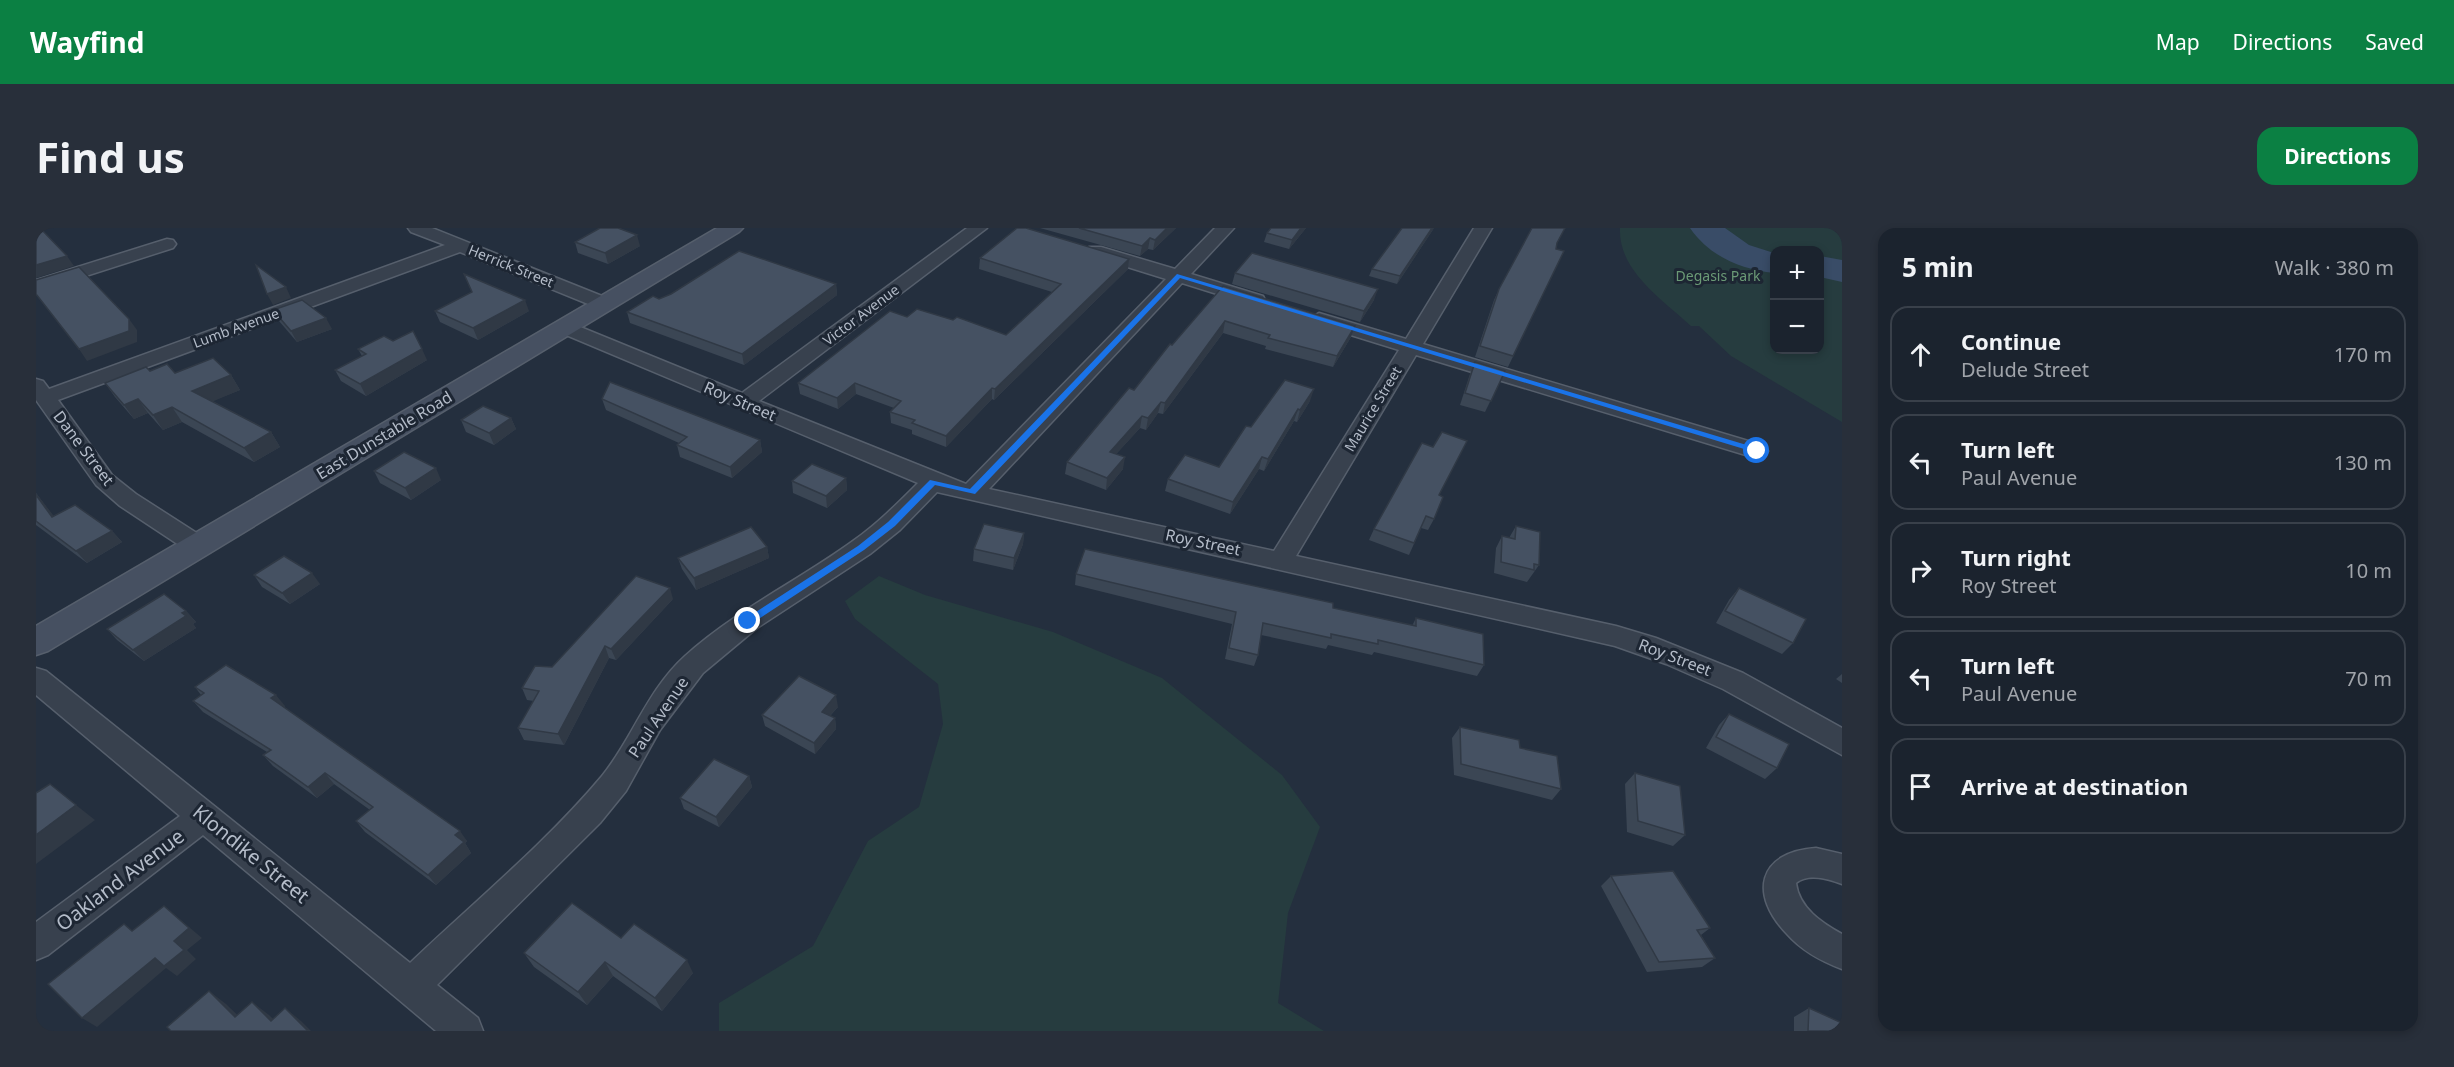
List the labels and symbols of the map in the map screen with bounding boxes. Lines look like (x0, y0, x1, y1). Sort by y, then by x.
street label: Herrick Street (466, 240, 557, 291)
park label: Degasis Park (1676, 266, 1761, 285)
street label: Victor Avenue (819, 280, 903, 350)
street label: Lumb Avenue (190, 303, 282, 352)
street label: Maurice Street (1340, 363, 1405, 455)
street label: Roy Street (701, 376, 780, 426)
street label: East Dunstable Road (312, 386, 456, 484)
street label: Dane Street (49, 406, 120, 490)
route start (1743, 437, 1769, 463)
street label: Roy Street (1163, 523, 1243, 561)
route end (734, 607, 760, 633)
street label: Roy Street (1635, 633, 1715, 681)
street label: Paul Avenue (623, 672, 693, 762)
street label: Klondike Street (187, 798, 315, 909)
street label: Oakland Avenue (50, 822, 189, 937)

